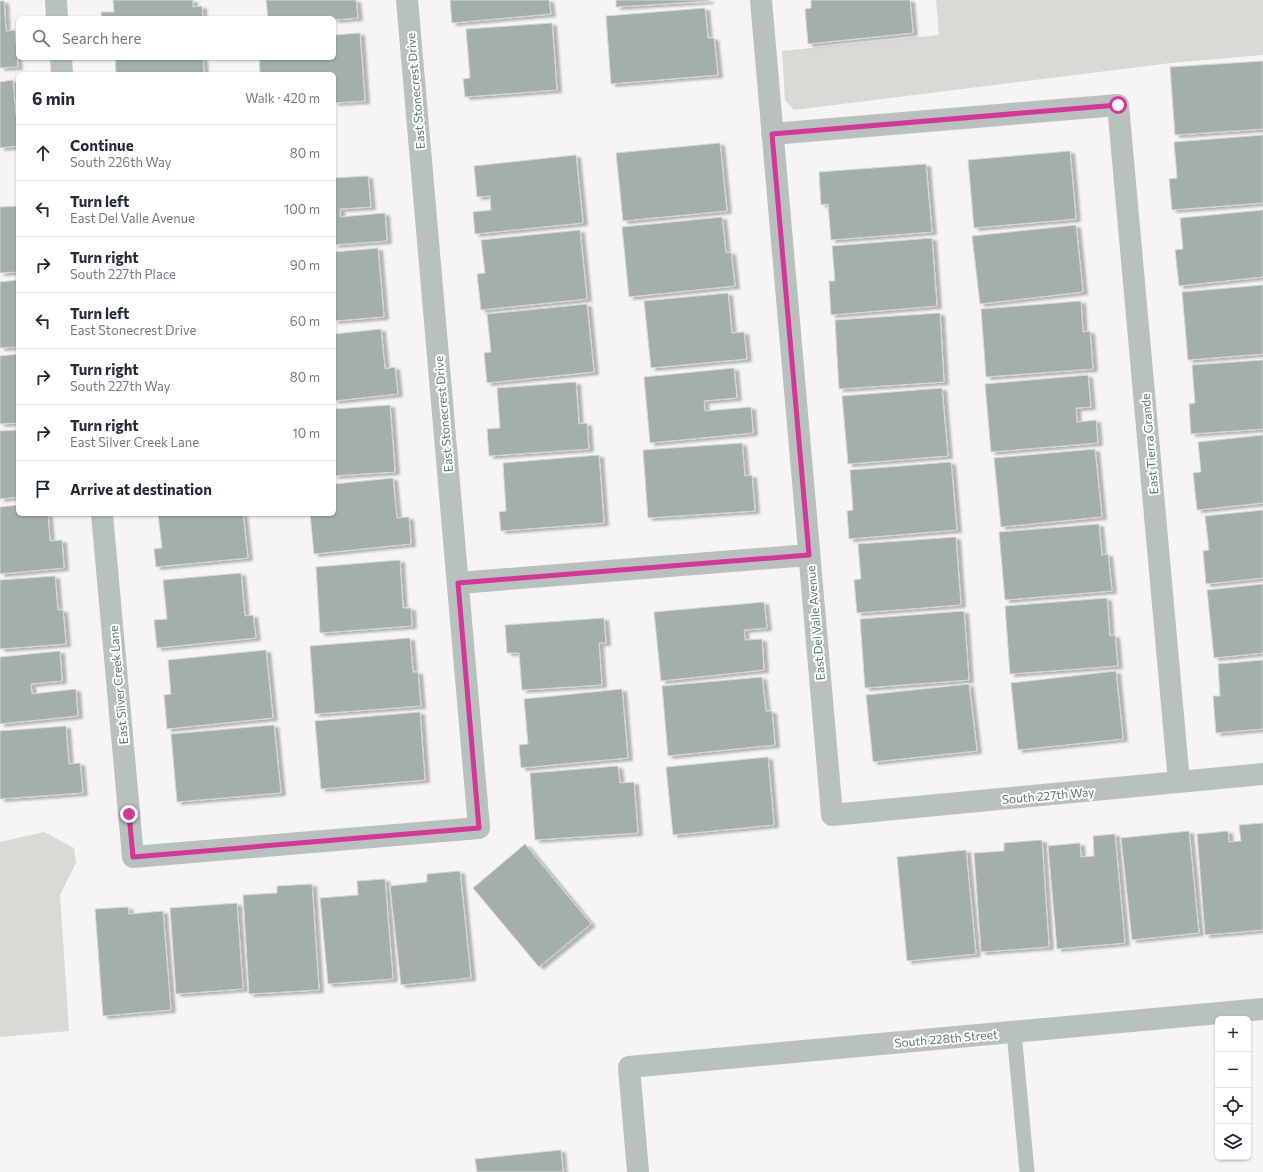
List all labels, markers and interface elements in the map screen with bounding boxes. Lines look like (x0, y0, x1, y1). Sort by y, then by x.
search box (16, 16, 336, 60)
icon: search (30, 27, 52, 49)
text: Search here (62, 29, 141, 47)
street label: East Stonecrest Drive (403, 32, 427, 150)
text: 6 min (32, 88, 75, 109)
text: Walk · 420 m (245, 90, 320, 106)
route start (1109, 96, 1127, 114)
text: Continue (70, 136, 134, 154)
icon: ahead (32, 142, 54, 164)
text: 80 m (290, 145, 320, 161)
text: South 226th Way (70, 154, 171, 170)
text: Turn left (70, 192, 129, 210)
icon: left (32, 198, 54, 220)
text: 100 m (284, 201, 320, 217)
text: East Del Valle Avenue (70, 210, 195, 226)
text: Turn right (70, 248, 139, 266)
icon: right (32, 254, 54, 276)
text: 90 m (290, 257, 320, 273)
text: South 227th Place (70, 266, 176, 282)
text: Turn left (70, 304, 129, 322)
icon: left (32, 310, 54, 332)
text: 60 m (290, 313, 320, 329)
text: East Stonecrest Drive (70, 322, 196, 338)
street label: East Stonecrest Drive (431, 355, 455, 473)
text: Turn right (70, 360, 139, 378)
icon: right (32, 366, 54, 388)
text: 80 m (290, 369, 320, 385)
text: South 227th Way (70, 378, 170, 394)
street label: East Tierra Grande (1138, 393, 1160, 495)
text: Turn right (70, 416, 139, 434)
icon: right (32, 422, 54, 444)
text: 10 m (292, 425, 320, 441)
text: East Silver Creek Lane (70, 434, 199, 450)
icon: arrive (32, 478, 54, 500)
text: Arrive at destination (70, 480, 212, 498)
street label: East Del Valle Avenue (803, 565, 827, 681)
street label: East Silver Creek Lane (106, 625, 130, 745)
street label: South 227th Way (1001, 784, 1095, 806)
route end (120, 805, 138, 823)
map controls (1215, 1016, 1251, 1160)
button: + (1215, 1016, 1251, 1052)
street label: South 228th Street (894, 1027, 998, 1049)
button: − (1215, 1052, 1251, 1088)
button: locate (1215, 1088, 1251, 1124)
button: layers (1215, 1124, 1251, 1160)

